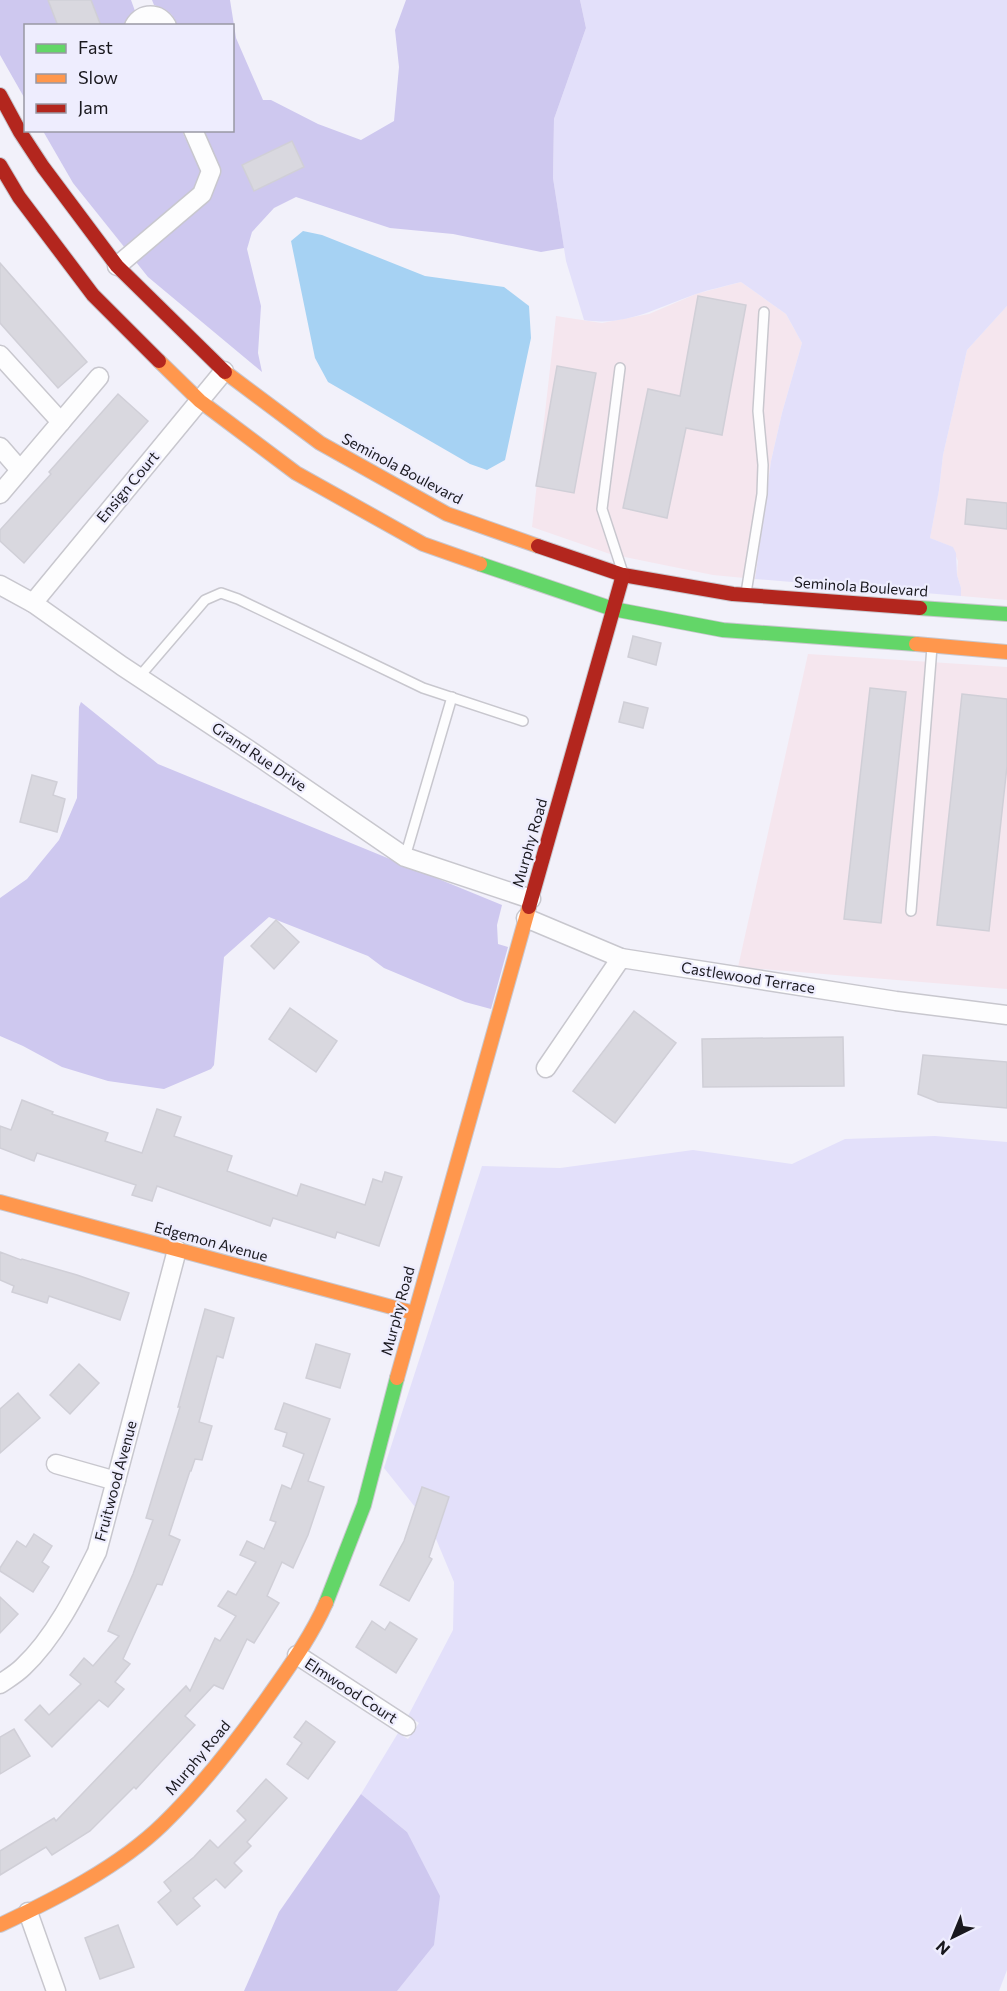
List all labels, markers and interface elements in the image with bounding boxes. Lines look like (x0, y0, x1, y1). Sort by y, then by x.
legend (24, 24, 234, 132)
text: Fast (78, 36, 113, 58)
text: Slow (78, 66, 118, 88)
text: Jam (78, 96, 108, 118)
street label: Seminola Boulevard (339, 429, 466, 508)
street label: Ensign Court (92, 447, 162, 526)
street label: Seminola Boulevard (794, 572, 929, 600)
street label: Grand Rue Drive (209, 718, 310, 794)
street label: Murphy Road (508, 796, 550, 889)
street label: Castlewood Terrace (680, 958, 816, 996)
street label: Edgemon Avenue (152, 1217, 270, 1265)
street label: Murphy Road (376, 1264, 418, 1357)
street label: Fruitwood Avenue (90, 1418, 140, 1543)
street label: Elmwood Court (302, 1654, 401, 1727)
street label: Murphy Road (161, 1716, 234, 1798)
north arrow (923, 1907, 983, 1967)
text: N (932, 1937, 953, 1959)

